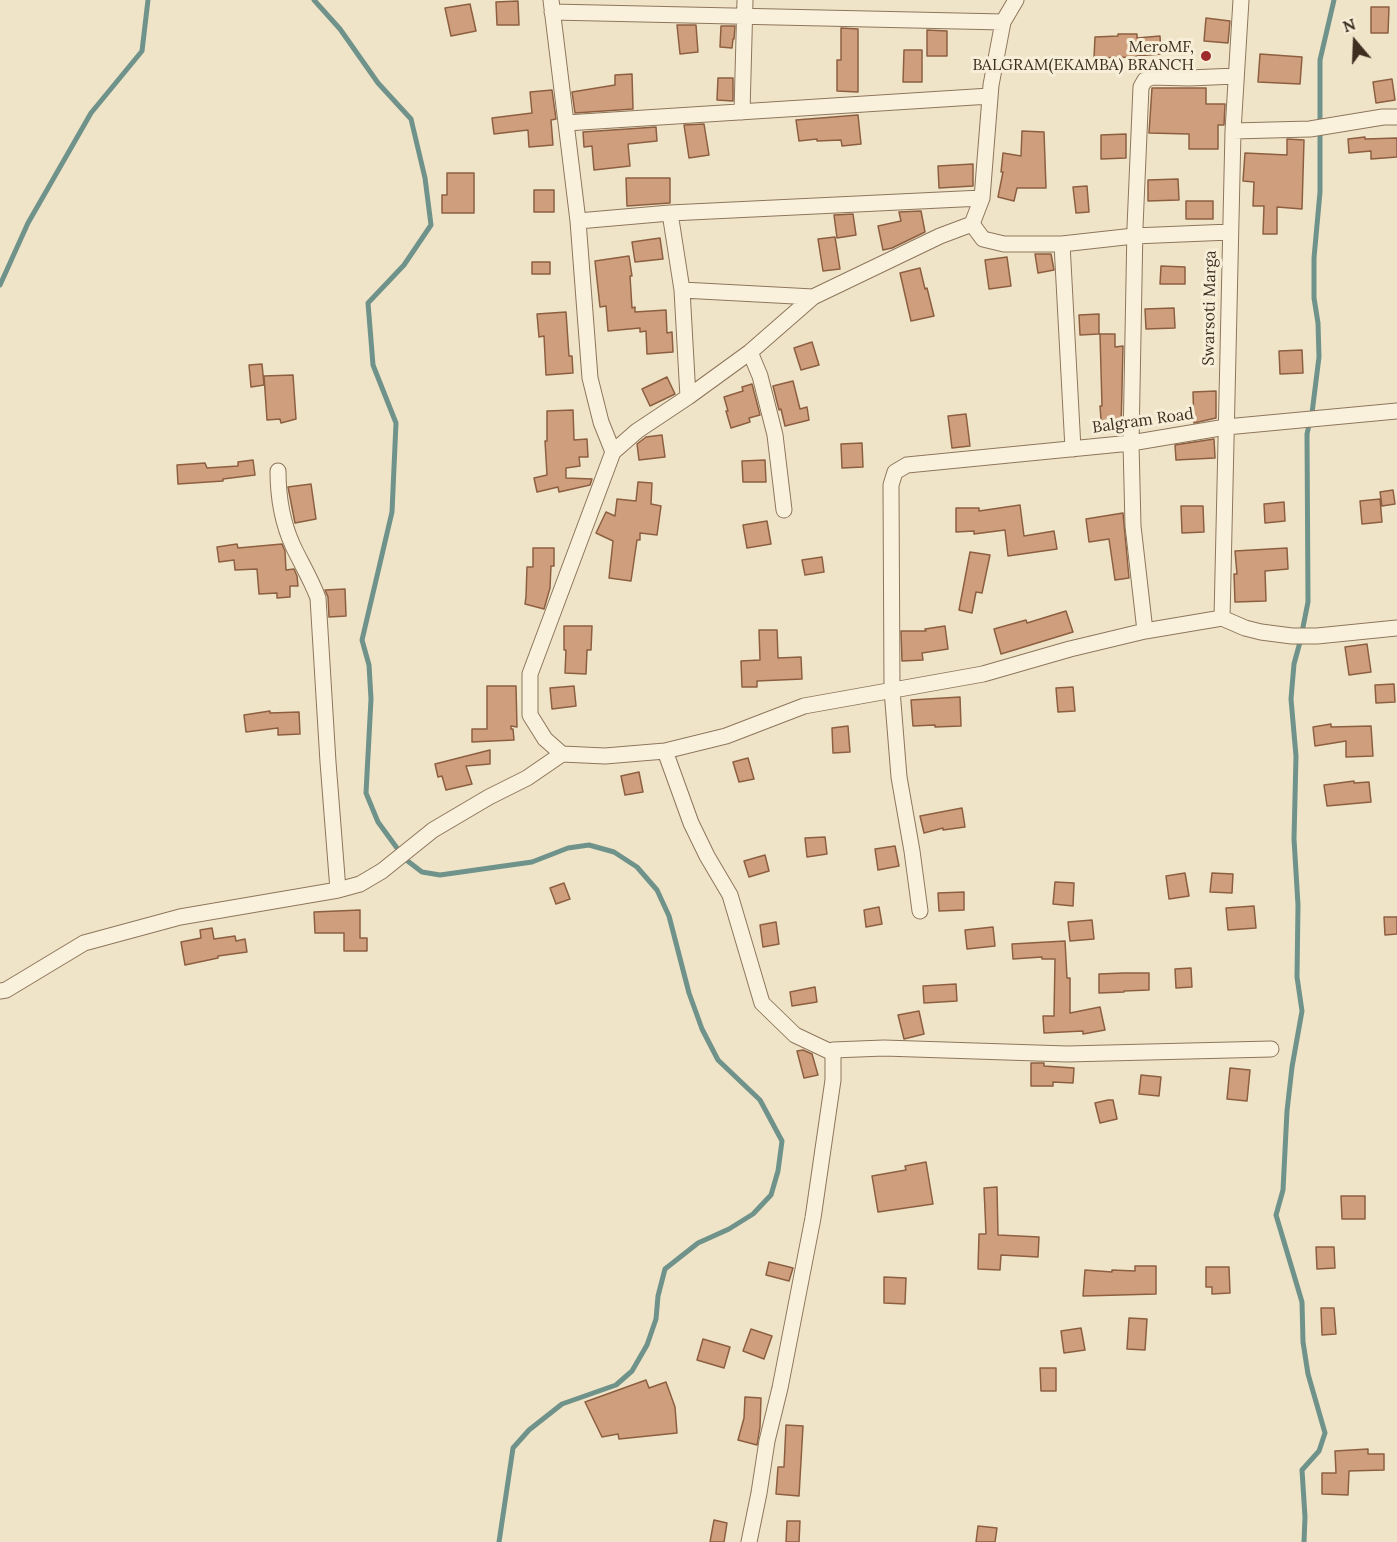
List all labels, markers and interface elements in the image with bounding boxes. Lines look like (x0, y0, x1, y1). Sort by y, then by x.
north arrow (1325, 12, 1385, 72)
text: N (1340, 14, 1358, 36)
place label: MeroMF, BALGRAM(EKAMBA) BRANCH (972, 37, 1194, 75)
marker: MeroMF, BALGRAM(EKAMBA) BRANCH (1199, 49, 1213, 63)
street label: Swarsoti Marga (1199, 250, 1221, 366)
street label: Balgram Road (1091, 404, 1195, 438)

